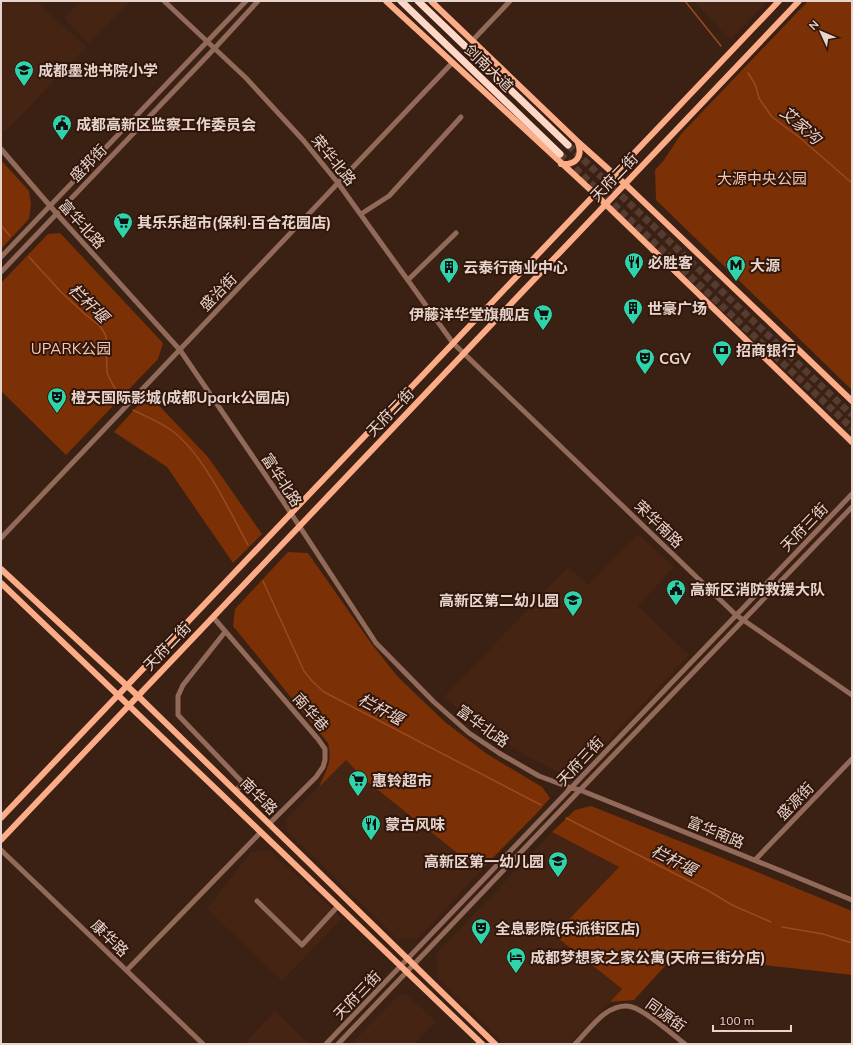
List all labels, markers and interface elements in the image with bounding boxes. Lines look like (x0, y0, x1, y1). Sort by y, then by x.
north arrow (801, 12, 841, 52)
text: N (806, 17, 822, 33)
street label: 剑南大道 (461, 40, 517, 96)
school or university icon: 成都墨池书院小学 (13, 59, 35, 87)
place label: 成都墨池书院小学 (38, 61, 158, 80)
water label: 艾家沟 (776, 102, 827, 150)
public building icon: 成都高新区监察工作委员会 (51, 113, 73, 141)
place label: 成都高新区监察工作委员会 (76, 115, 256, 134)
street label: 荣华北路 (308, 131, 360, 189)
street label: 盛邦街 (66, 140, 110, 186)
street label: 天府二街 (586, 149, 642, 205)
park label: 大源中央公园 (717, 169, 807, 188)
street label: 富华北路 (55, 195, 109, 253)
supermarket icon: 其乐乐超市(保利·百合花园店) (112, 211, 134, 239)
place label: 其乐乐超市(保利·百合花园店) (137, 213, 331, 232)
restaurant icon: 必胜客 (623, 251, 645, 279)
place label: 必胜客 (648, 253, 693, 272)
metro station icon: 大源 (725, 254, 747, 282)
building icon: 云泰行商业中心 (438, 256, 460, 284)
place label: 大源 (750, 256, 780, 275)
place label: 云泰行商业中心 (463, 258, 568, 277)
street label: 盛治街 (196, 269, 240, 315)
water label: 栏杆堰 (65, 279, 115, 329)
building icon: 世豪广场 (622, 297, 644, 325)
place label: 世豪广场 (647, 299, 707, 318)
supermarket icon: 伊藤洋华堂旗舰店 (532, 303, 554, 331)
place label: 伊藤洋华堂旗舰店 (409, 305, 529, 324)
park label: UPARK公园 (31, 339, 111, 358)
bank icon: 招商银行 (711, 339, 733, 367)
place label: 招商银行 (736, 341, 796, 360)
theatre icon: CGV (634, 347, 656, 375)
place label: CGV (659, 349, 691, 368)
street label: 天府二街 (362, 384, 418, 440)
theatre icon: 橙天国际影城(成都Upark公园店) (46, 386, 68, 414)
place label: 橙天国际影城(成都Upark公园店) (71, 388, 291, 407)
street label: 富华北路 (258, 450, 306, 510)
street label: 荣华南路 (631, 496, 687, 552)
street label: 天府三街 (776, 499, 832, 555)
public building icon: 高新区消防救援大队 (665, 578, 687, 606)
place label: 高新区消防救援大队 (690, 580, 825, 599)
school or university icon: 高新区第二幼儿园 (562, 589, 584, 617)
place label: 高新区第二幼儿园 (439, 591, 559, 610)
street label: 天府二街 (139, 618, 195, 674)
street label: 南华巷 (289, 689, 333, 735)
water label: 栏杆堰 (355, 689, 410, 731)
street label: 富华北路 (453, 701, 513, 751)
street label: 天府三街 (553, 733, 607, 789)
supermarket icon: 惠铃超市 (347, 769, 369, 797)
place label: 惠铃超市 (372, 771, 432, 790)
street label: 南华路 (236, 773, 282, 819)
street label: 盛源街 (773, 778, 817, 824)
street label: 富华南路 (685, 812, 747, 852)
restaurant icon: 蒙古风味 (360, 813, 382, 841)
place label: 蒙古风味 (385, 815, 445, 834)
water label: 栏杆堰 (648, 840, 703, 881)
school or university icon: 高新区第一幼儿园 (547, 850, 569, 878)
place label: 高新区第一幼儿园 (424, 852, 544, 871)
street label: 康华路 (87, 916, 133, 960)
theatre icon: 全息影院(乐派街区店) (470, 917, 492, 945)
place label: 全息影院(乐派街区店) (495, 919, 641, 938)
hotel icon: 成都梦想家之家公寓(天府三街分店) (505, 946, 527, 974)
place label: 成都梦想家之家公寓(天府三街分店) (530, 948, 766, 967)
street label: 天府三街 (329, 967, 385, 1023)
street label: 同源街 (642, 994, 690, 1036)
scale bar (713, 1007, 791, 1033)
text: 100 m (719, 1013, 754, 1028)

